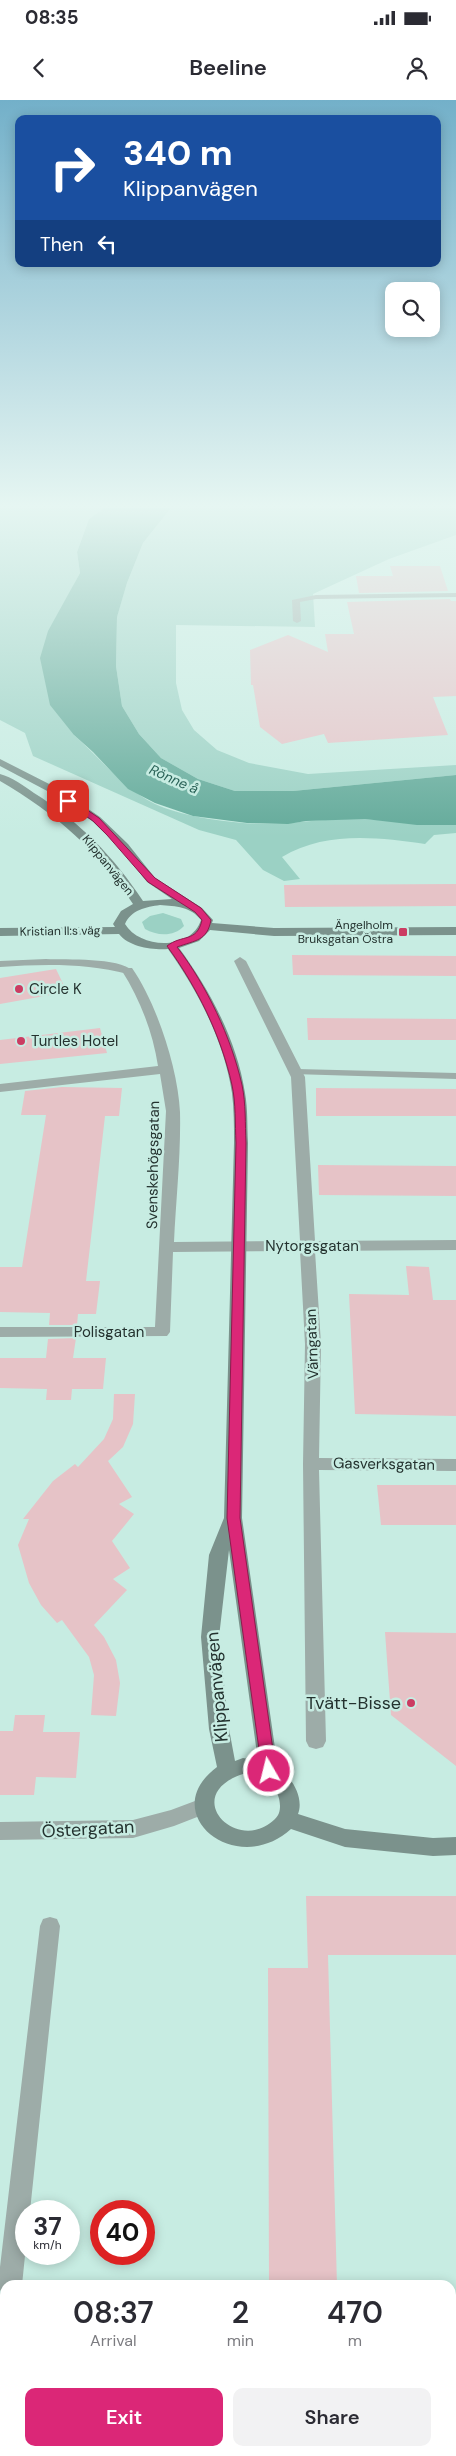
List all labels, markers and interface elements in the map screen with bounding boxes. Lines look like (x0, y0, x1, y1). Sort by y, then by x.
text: 08:35 (25, 5, 79, 30)
text: Beeline (189, 53, 267, 82)
icon: back (25, 54, 53, 82)
icon: person (403, 54, 431, 82)
text: 340 m (123, 130, 233, 176)
icon: right (40, 135, 105, 200)
text: Klippanvägen (123, 174, 258, 203)
icon: left (93, 230, 121, 258)
text: Then (40, 232, 83, 257)
map controls (385, 282, 440, 337)
button: search (385, 282, 440, 337)
water label: Rönne å (147, 760, 202, 798)
pin (47, 780, 89, 822)
icon: arrive (54, 787, 82, 815)
street label: Klippanvägen (79, 831, 137, 899)
place label: Ängelholm Bruksgatan Östra (298, 917, 393, 947)
street label: Kristian II:s väg (19, 922, 101, 940)
marker: Ängelholm Bruksgatan Östra (397, 926, 409, 938)
place label: Circle K (29, 979, 82, 999)
marker: Circle K (13, 983, 25, 995)
place label: Turtles Hotel (31, 1031, 118, 1051)
marker: Turtles Hotel (15, 1035, 27, 1047)
street label: Svenskehögsgatan (142, 1101, 164, 1229)
street label: Nytorgsgatan (265, 1236, 359, 1256)
street label: Värngatan (301, 1308, 323, 1380)
street label: Polisgatan (74, 1322, 144, 1342)
street label: Gasverksgatan (333, 1453, 435, 1475)
street label: Klippanvägen (200, 1631, 234, 1743)
place label: Tvätt-Bisse (306, 1691, 401, 1715)
marker: Tvätt-Bisse (405, 1697, 417, 1709)
position arrow (242, 1744, 294, 1796)
street label: Östergatan (41, 1815, 135, 1843)
speed limit sign: 40 (90, 2200, 155, 2265)
text: 37 (33, 2210, 62, 2243)
text: km/h (33, 2237, 62, 2253)
text: 08:37 (73, 2293, 154, 2332)
text: 2 (232, 2293, 249, 2332)
text: 470 (327, 2293, 383, 2332)
text: Arrival (90, 2330, 137, 2351)
text: min (227, 2330, 254, 2351)
text: m (348, 2330, 362, 2351)
button: Exit (25, 2388, 223, 2446)
button: Share (233, 2388, 431, 2446)

